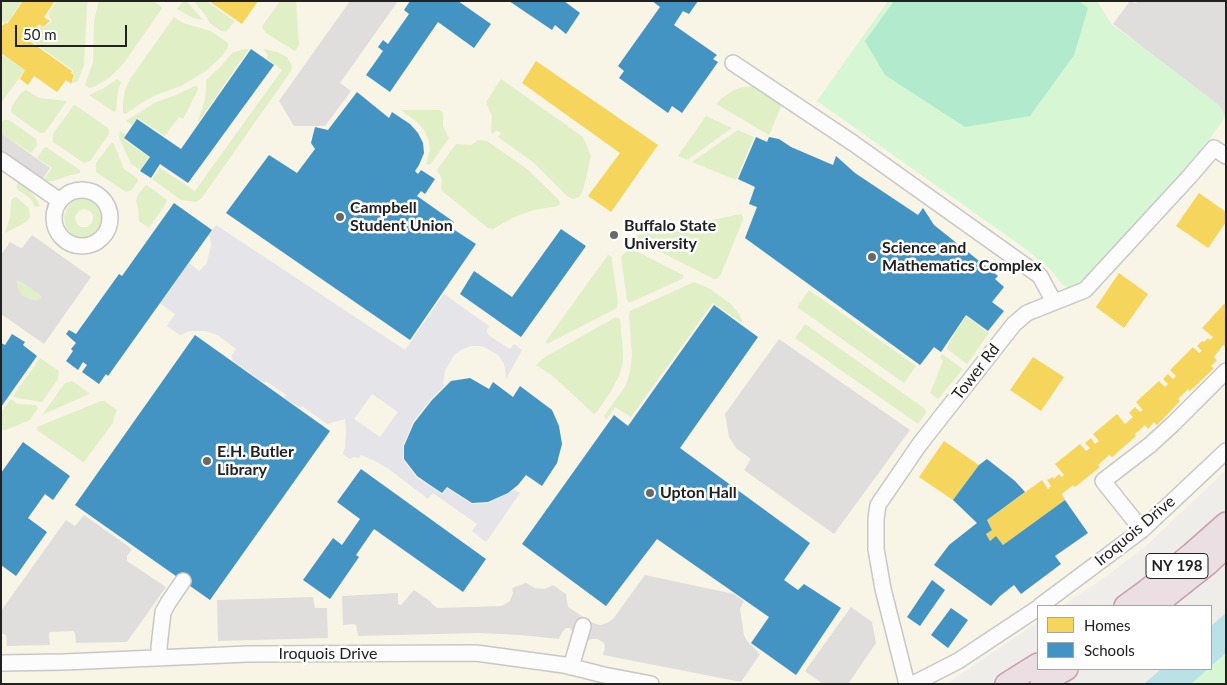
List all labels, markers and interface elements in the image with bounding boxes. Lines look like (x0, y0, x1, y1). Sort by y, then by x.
scale bar (18, 15, 130, 47)
text: 50 m (23, 25, 57, 43)
place label: Campbell Student Union (350, 198, 453, 236)
marker: Campbell Student Union (334, 211, 346, 223)
place label: Buffalo State University (624, 216, 716, 254)
marker: Buffalo State University (608, 229, 620, 241)
place label: Science and Mathematics Complex (882, 238, 1042, 276)
marker: Science and Mathematics Complex (866, 251, 878, 263)
street label: Tower Rd (948, 340, 1004, 404)
place label: E.H. Butler Library (217, 442, 294, 480)
marker: E.H. Butler Library (201, 455, 213, 467)
place label: Upton Hall (660, 483, 737, 503)
marker: Upton Hall (644, 487, 656, 499)
street label: Iroquois Drive (1091, 492, 1179, 570)
road number: NY 198 (1146, 554, 1208, 578)
legend (1037, 605, 1212, 670)
text: Homes (1084, 616, 1130, 634)
text: Schools (1084, 641, 1135, 659)
street label: Iroquois Drive (279, 644, 377, 664)

